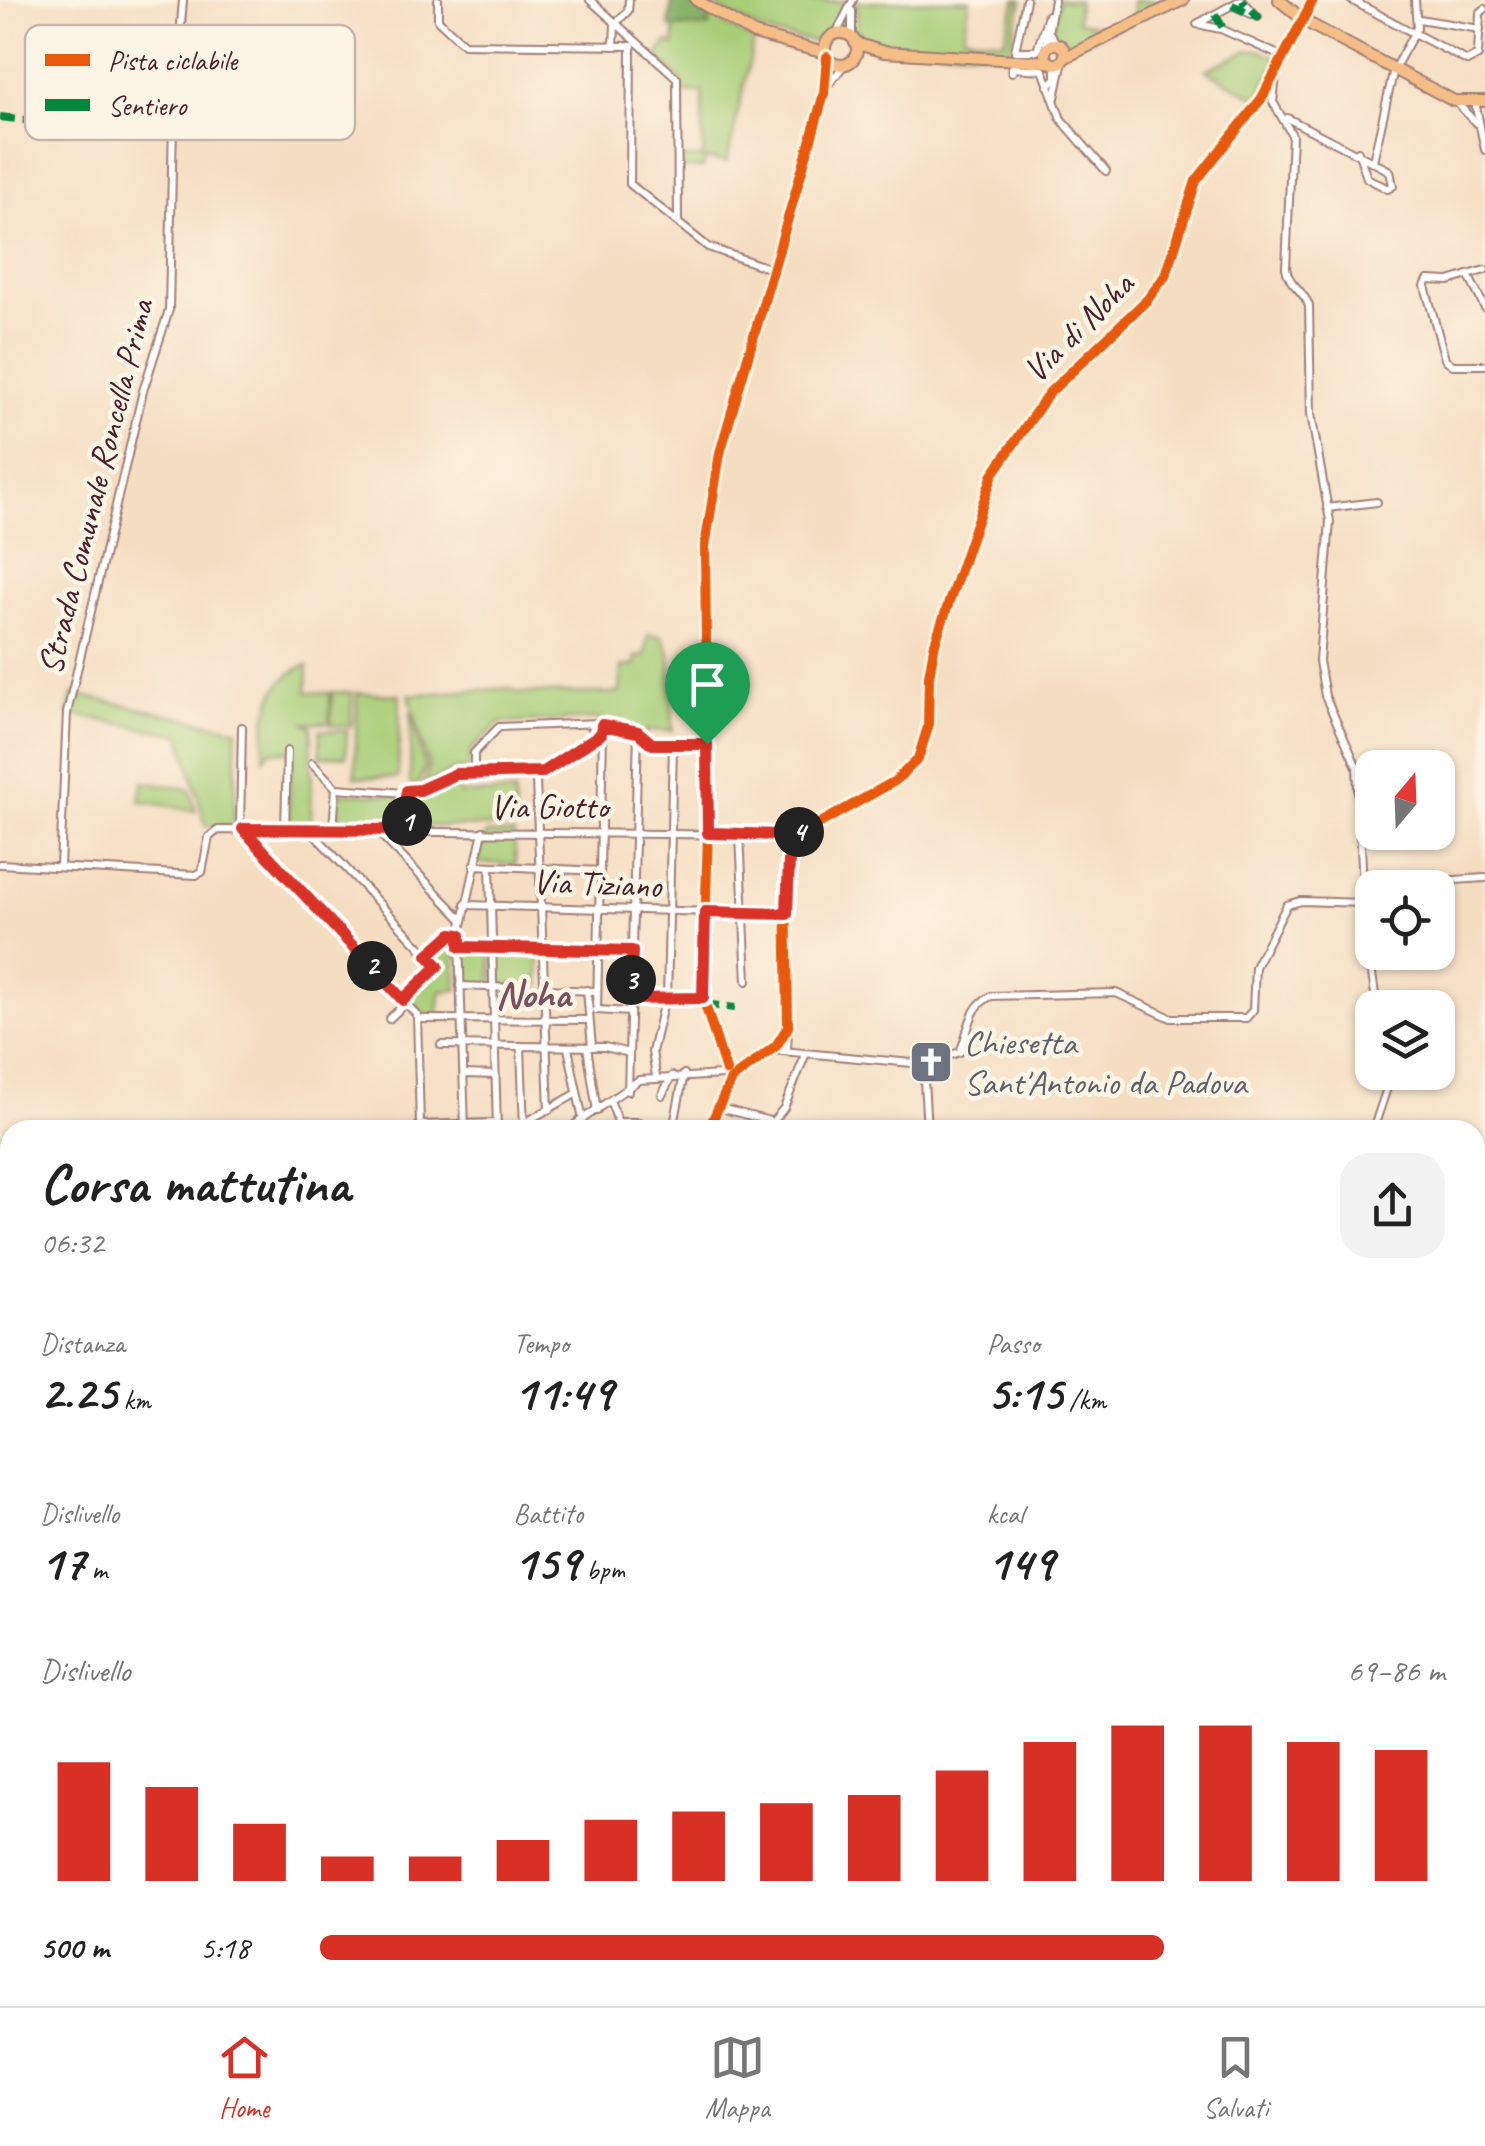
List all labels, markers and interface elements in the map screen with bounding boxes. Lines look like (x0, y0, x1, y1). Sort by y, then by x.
legend (25, 25, 355, 140)
text: Pista ciclabile (108, 43, 239, 78)
text: Sentiero (108, 88, 188, 123)
street label: Via di Noha (1014, 261, 1145, 392)
street label: Strada Comunale Roncella Prima (27, 293, 164, 679)
pin (665, 642, 750, 745)
icon: arrive (680, 657, 735, 712)
north arrow (1355, 750, 1455, 850)
map controls (1355, 750, 1455, 1090)
street label: Via Giotto (490, 784, 612, 829)
pin: 1 (382, 796, 432, 846)
text: 1 (401, 803, 413, 838)
pin: 4 (774, 807, 824, 857)
text: 4 (793, 814, 805, 849)
street label: Via Tiziano (532, 859, 664, 908)
button: locate (1355, 870, 1455, 970)
pin: 2 (347, 941, 397, 991)
text: 2 (366, 948, 378, 983)
pin: 3 (606, 955, 656, 1005)
text: 3 (625, 962, 637, 997)
district label: Noha (496, 969, 573, 1019)
button: layers (1355, 990, 1455, 1090)
place label: Chiesetta Sant'Antonio da Padova (964, 1020, 1249, 1105)
church icon: Chiesetta Sant'Antonio da Padova (908, 1039, 954, 1085)
text: Corsa mattutina (40, 1149, 349, 1219)
button: share (1340, 1153, 1445, 1258)
text: 06:32 (40, 1222, 104, 1263)
text: Distanza (40, 1326, 125, 1361)
text: Tempo (513, 1326, 569, 1361)
text: Passo (987, 1326, 1040, 1361)
text: 2.25 (40, 1361, 117, 1424)
text: 11:49 (513, 1361, 613, 1424)
text: 5:15 (987, 1361, 1062, 1424)
text: km (117, 1382, 151, 1417)
text: /km (1062, 1382, 1106, 1417)
text: Dislivello (40, 1496, 119, 1531)
text: Battito (513, 1496, 583, 1531)
text: kcal (987, 1496, 1024, 1531)
text: 17 (40, 1531, 85, 1594)
text: 159 (513, 1531, 579, 1594)
text: 149 (987, 1531, 1054, 1594)
text: m (85, 1552, 107, 1587)
text: bpm (579, 1552, 625, 1587)
text: Dislivello (40, 1650, 130, 1691)
text: 69–86 m (1347, 1650, 1445, 1691)
text: 500 m (40, 1927, 109, 1968)
text: 5:18 (200, 1927, 250, 1968)
tab: Home (217, 2030, 272, 2125)
tab: Mappa (705, 2030, 770, 2125)
tab: Salvati (1203, 2030, 1268, 2125)

